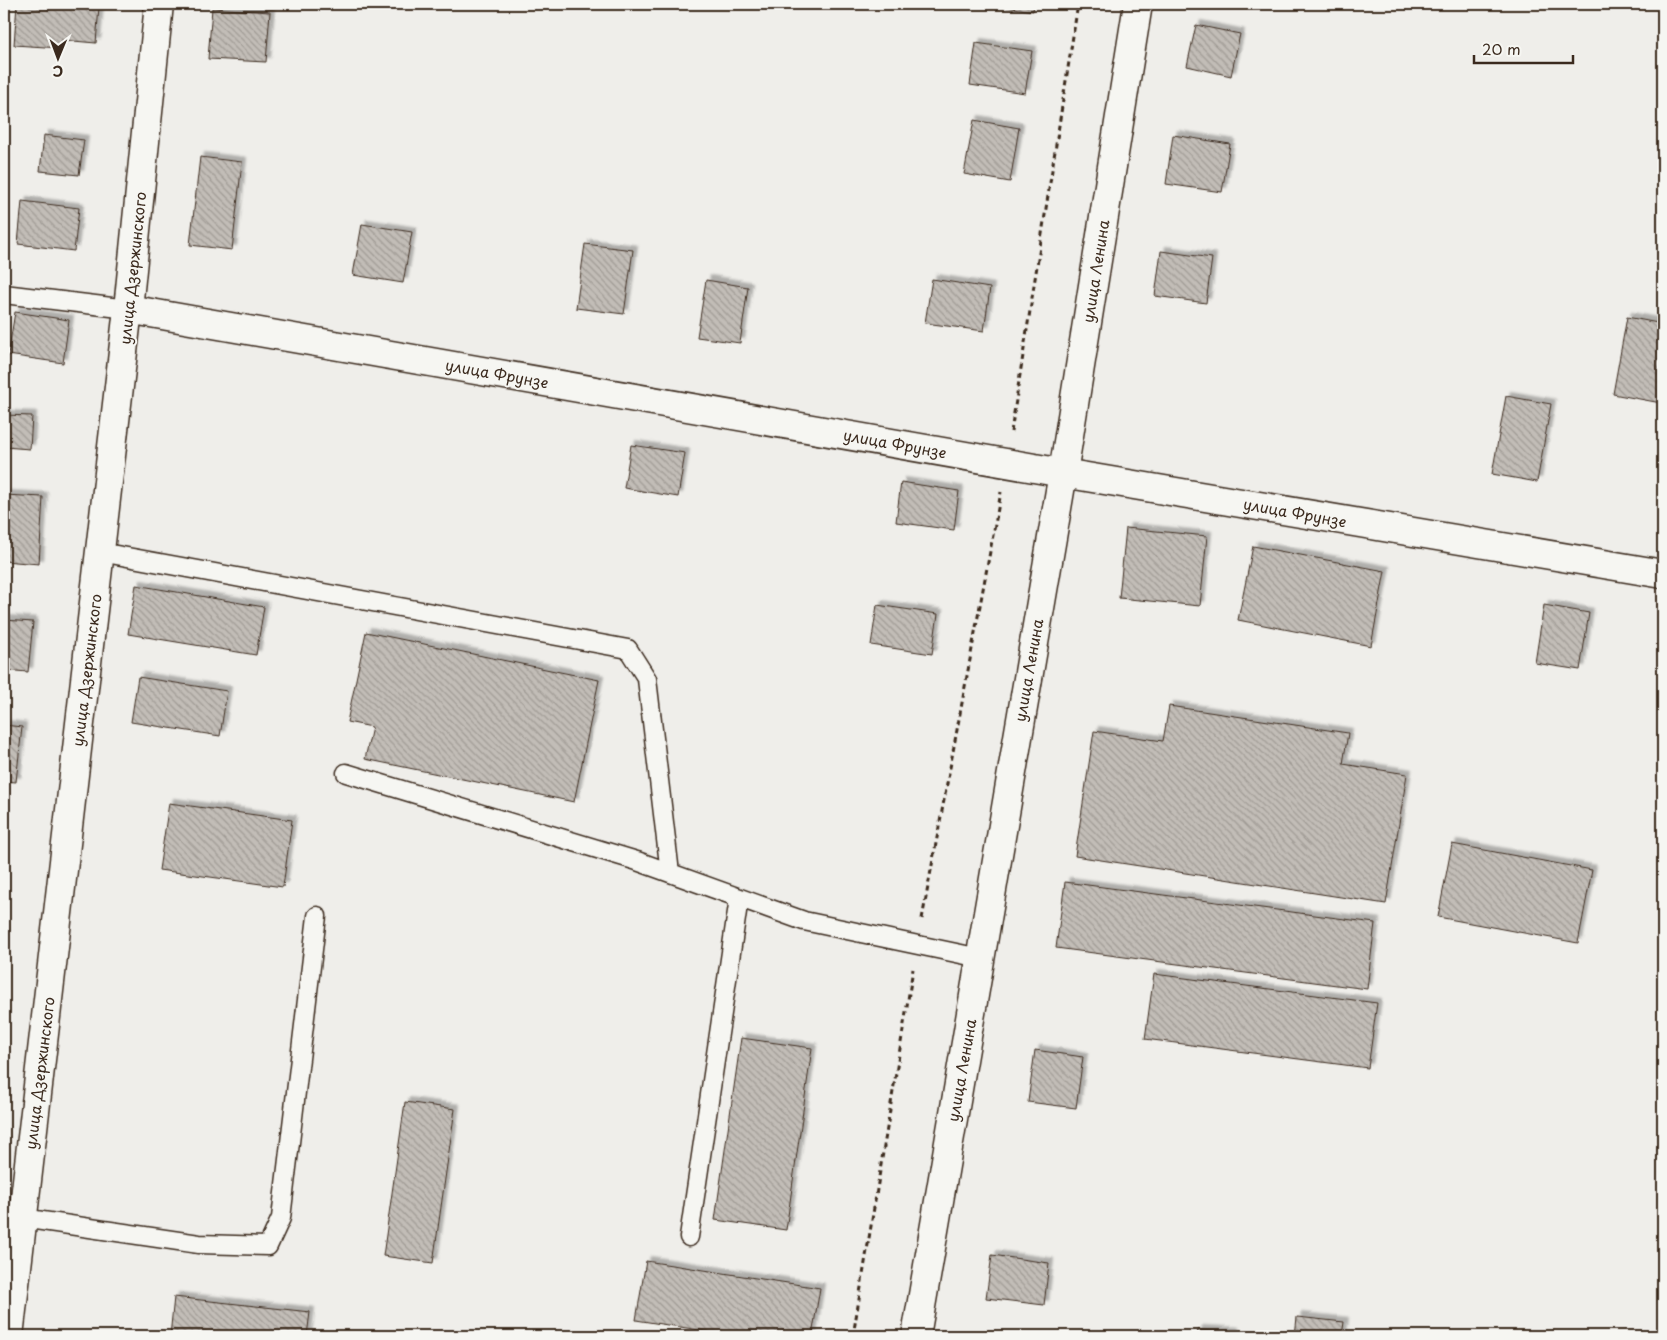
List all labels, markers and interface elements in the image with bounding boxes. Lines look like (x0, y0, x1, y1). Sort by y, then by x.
north arrow (32, 32, 82, 82)
scale bar (1474, 32, 1573, 64)
text: 20 m (1482, 37, 1521, 60)
text: С (52, 61, 63, 82)
street label: улица Дзержинского (113, 191, 151, 345)
street label: улица Ленина (1075, 217, 1115, 324)
street label: улица Фрунзе (444, 353, 550, 393)
street label: улица Фрунзе (842, 423, 948, 463)
street label: улица Фрунзе (1242, 492, 1348, 532)
street label: улица Дзержинского (65, 592, 107, 748)
street label: улица Ленина (1008, 616, 1048, 723)
street label: улица Дзержинского (18, 995, 60, 1151)
street label: улица Ленина (941, 1016, 981, 1123)

